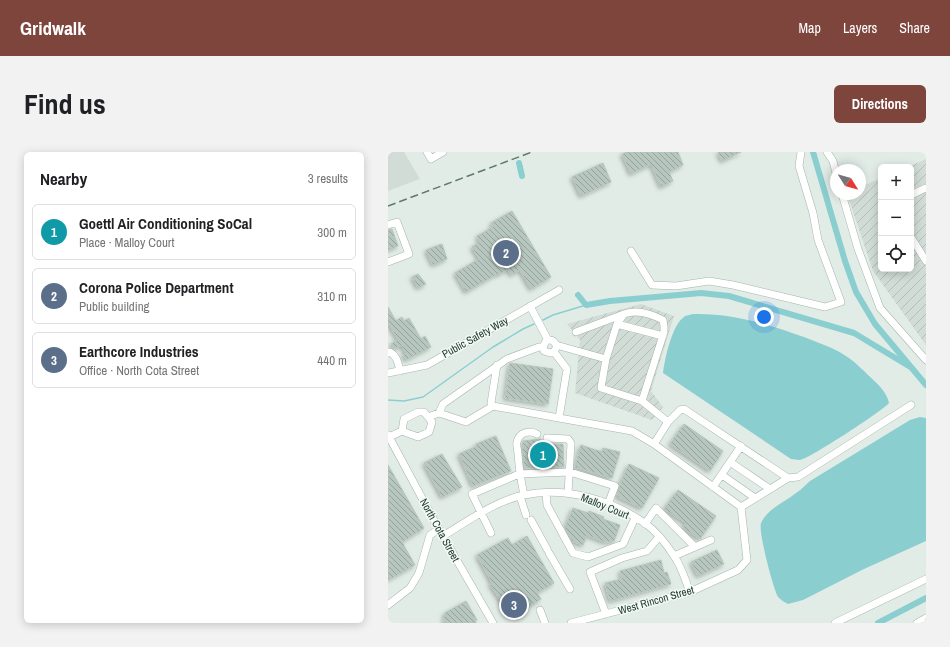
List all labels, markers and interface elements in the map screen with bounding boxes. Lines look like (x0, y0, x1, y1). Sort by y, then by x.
text: Gridwalk (20, 15, 86, 41)
text: Map (799, 19, 821, 37)
text: Layers (843, 19, 877, 37)
text: Share (899, 19, 930, 37)
text: Find us (24, 85, 106, 123)
button: Directions (834, 85, 926, 123)
north arrow (830, 164, 866, 200)
map controls (878, 164, 914, 272)
button: + (878, 164, 914, 200)
text: Nearby (40, 167, 87, 190)
text: 3 results (308, 170, 348, 187)
button: − (878, 200, 914, 236)
text: Goettl Air Conditioning SoCal (79, 213, 252, 234)
text: 1 (51, 224, 57, 241)
text: 300 m (317, 224, 347, 241)
text: Place · Malloy Court (79, 234, 174, 251)
button: locate (878, 236, 914, 272)
pin: 2 (493, 238, 519, 268)
text: Corona Police Department (79, 277, 233, 298)
text: 2 (51, 288, 57, 305)
text: 310 m (317, 288, 347, 305)
text: Public building (79, 298, 150, 315)
your location (754, 307, 774, 327)
street label: Public Safety Way (440, 313, 511, 361)
text: Earthcore Industries (79, 341, 199, 362)
text: 3 (51, 352, 57, 369)
text: 440 m (317, 352, 347, 369)
text: Office · North Cota Street (79, 362, 199, 379)
pin: 1 (530, 440, 556, 470)
street label: Malloy Court (579, 490, 632, 522)
street label: North Cota Street (417, 496, 463, 565)
street label: West Rincon Street (617, 582, 696, 617)
pin: 3 (501, 590, 527, 620)

